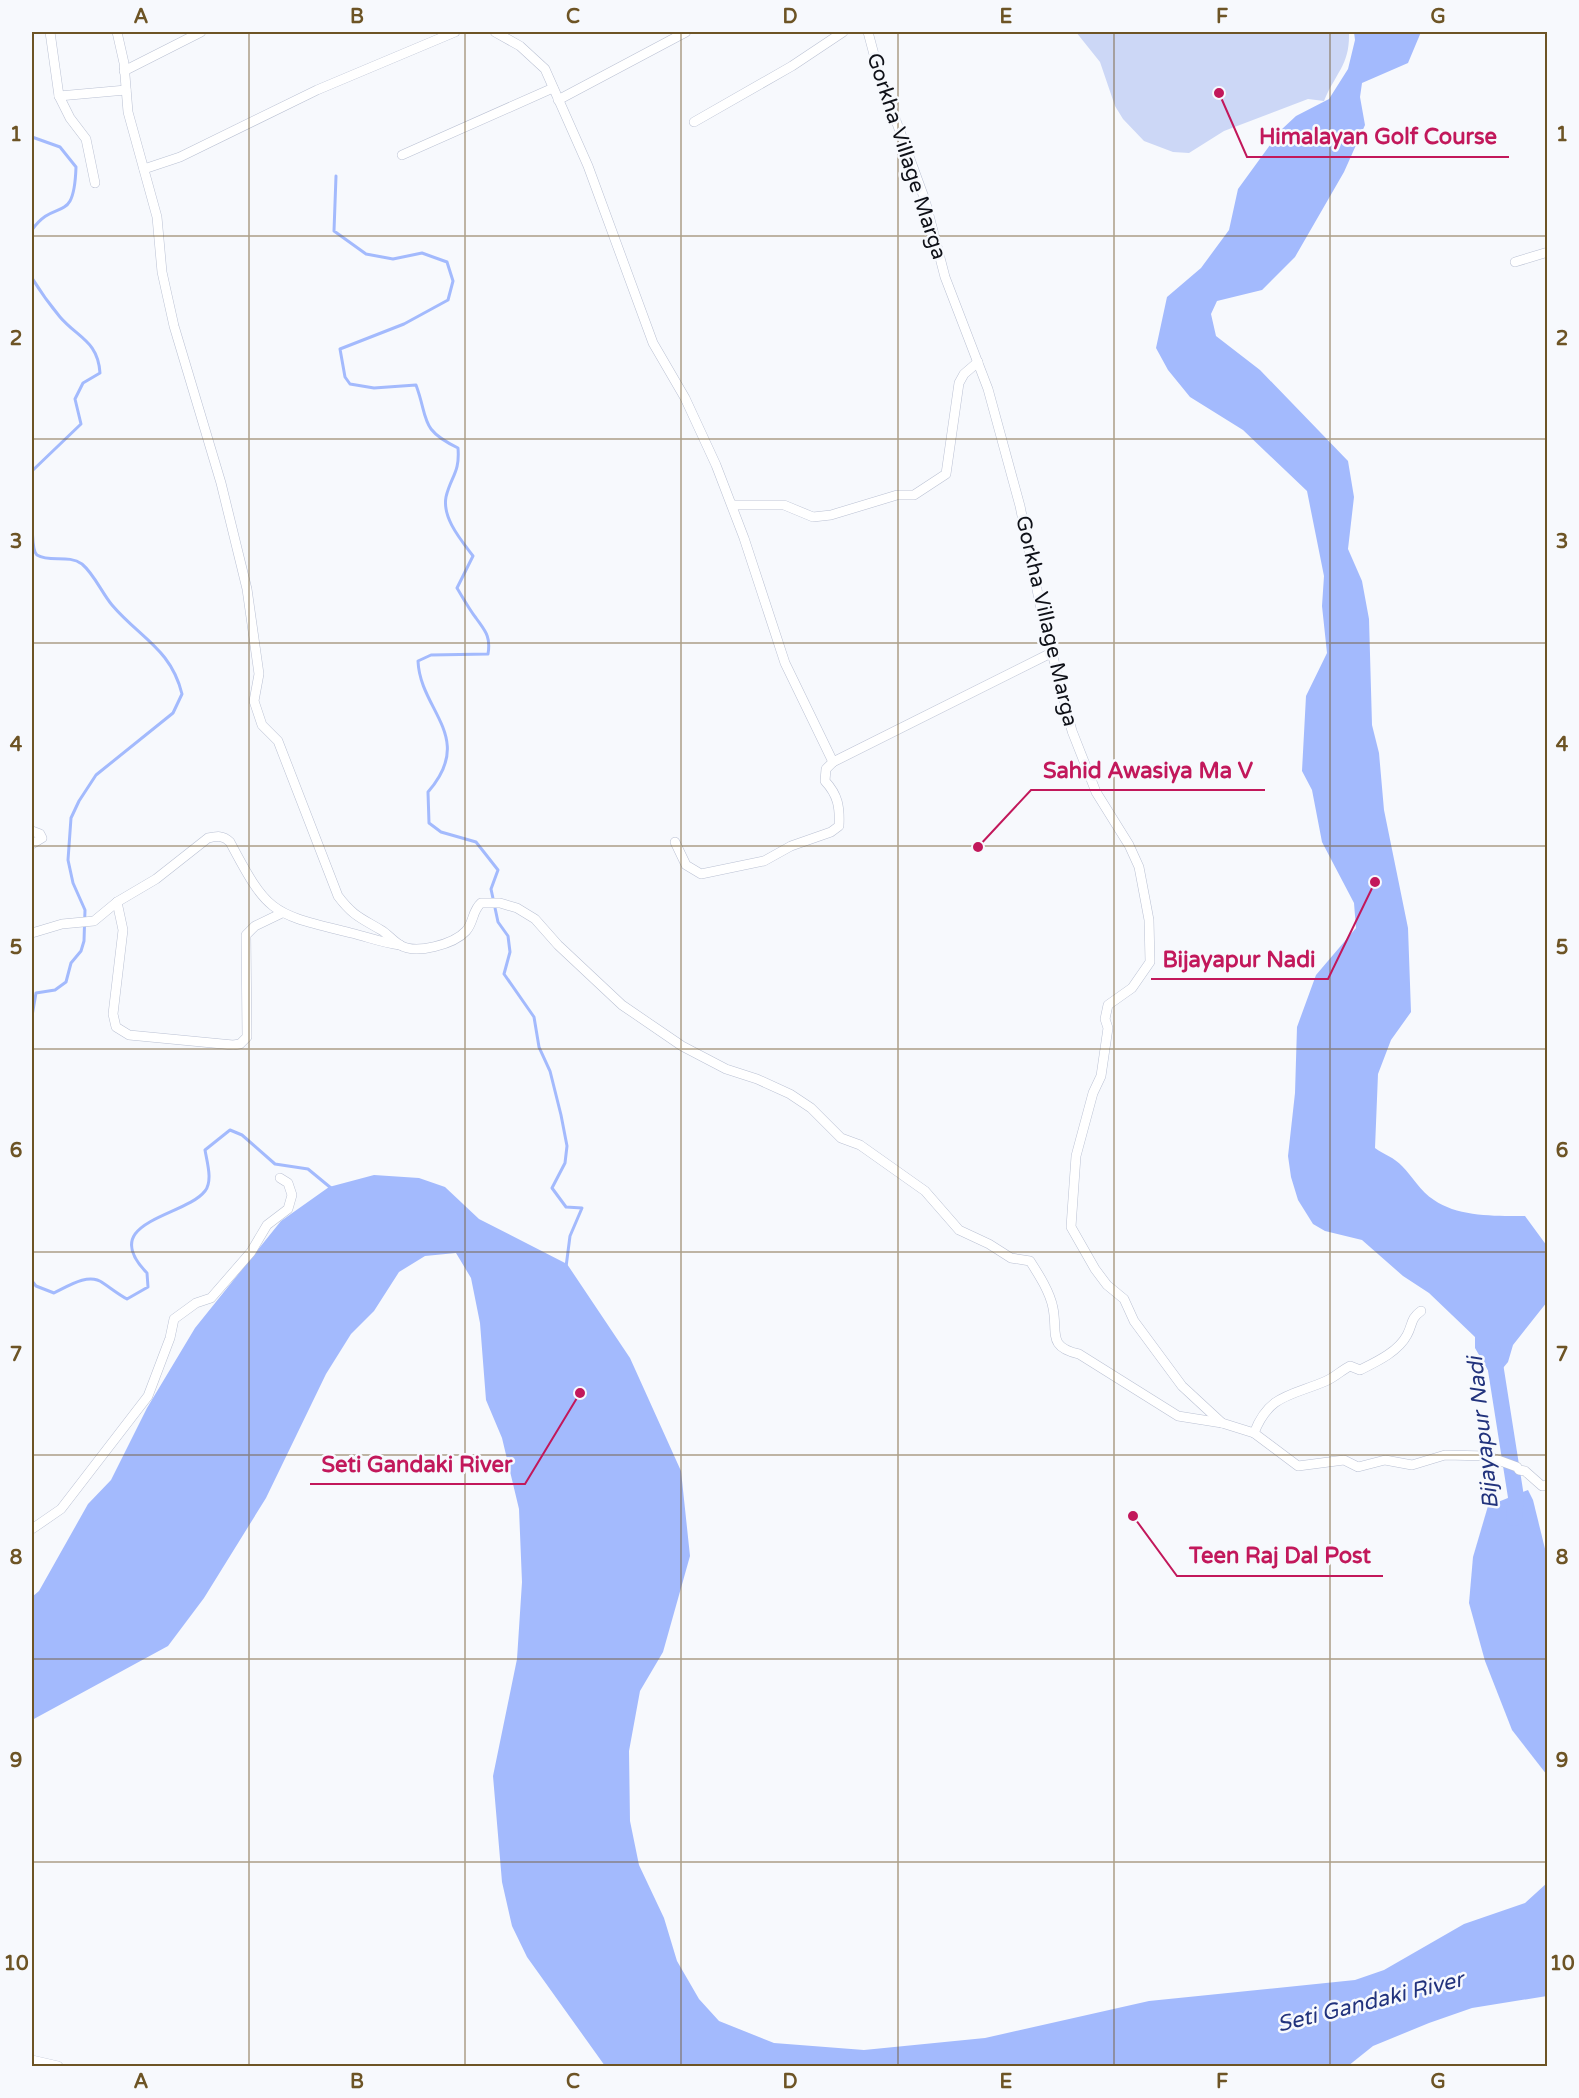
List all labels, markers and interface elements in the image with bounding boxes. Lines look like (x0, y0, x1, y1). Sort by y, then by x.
text: A (134, 5, 149, 29)
text: B (350, 5, 364, 29)
text: C (566, 5, 580, 29)
text: D (782, 5, 798, 29)
text: E (1000, 5, 1013, 29)
text: F (1216, 5, 1228, 29)
text: G (1430, 5, 1446, 29)
street label: Gorkha Village Marga (861, 50, 952, 263)
callout: Himalayan Golf Course (1247, 117, 1509, 157)
text: 1 (10, 123, 22, 147)
text: 1 (1556, 123, 1568, 147)
text: Himalayan Golf Course (1259, 124, 1497, 150)
text: 2 (10, 327, 22, 351)
text: 2 (1556, 327, 1568, 351)
street label: Gorkha Village Marga (1010, 513, 1083, 729)
text: 3 (10, 530, 22, 554)
text: 3 (1556, 530, 1568, 554)
text: 4 (10, 733, 23, 757)
text: 4 (1556, 733, 1569, 757)
callout: Sahid Awasiya Ma V (1031, 750, 1265, 790)
text: Sahid Awasiya Ma V (1043, 758, 1254, 784)
text: 5 (10, 936, 22, 960)
text: 5 (1556, 936, 1568, 960)
callout: Bijayapur Nadi (1151, 939, 1328, 979)
text: Bijayapur Nadi (1162, 947, 1316, 973)
text: 6 (10, 1139, 22, 1163)
text: 6 (1556, 1139, 1568, 1163)
text: 7 (10, 1343, 22, 1367)
text: 7 (1556, 1343, 1568, 1367)
water label: Bijayapur Nadi (1462, 1353, 1504, 1510)
callout: Seti Gandaki River (310, 1444, 525, 1484)
text: Seti Gandaki River (322, 1452, 513, 1478)
callout: Teen Raj Dal Post (1177, 1536, 1383, 1576)
text: Teen Raj Dal Post (1188, 1543, 1372, 1569)
text: 8 (10, 1546, 22, 1570)
text: 8 (1556, 1546, 1568, 1570)
text: 9 (10, 1749, 22, 1773)
text: 9 (1556, 1749, 1568, 1773)
text: 10 (3, 1952, 29, 1976)
text: 10 (1549, 1952, 1575, 1976)
water label: Seti Gandaki River (1274, 1966, 1469, 2038)
text: A (134, 2070, 149, 2094)
text: B (350, 2070, 364, 2094)
text: C (566, 2070, 580, 2094)
text: D (782, 2070, 798, 2094)
text: E (1000, 2070, 1013, 2094)
text: F (1216, 2070, 1228, 2094)
text: G (1430, 2070, 1446, 2094)

